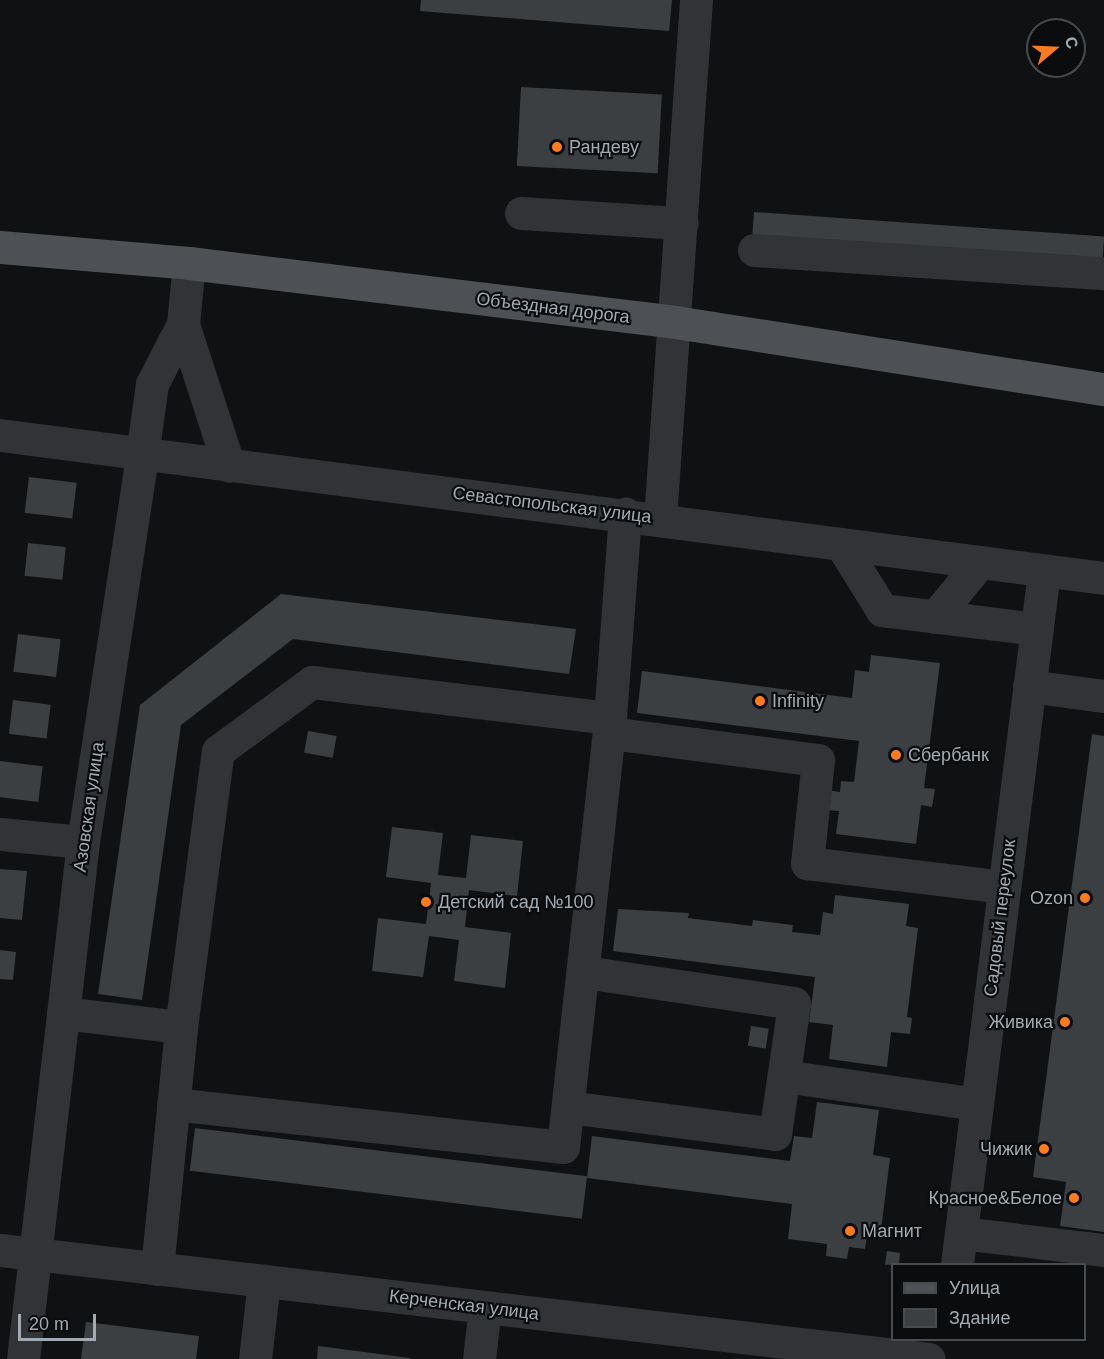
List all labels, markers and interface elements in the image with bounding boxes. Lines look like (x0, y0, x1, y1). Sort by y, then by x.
north arrow (1026, 18, 1086, 78)
text: С (1062, 34, 1082, 51)
place label: Рандеву (569, 136, 639, 158)
marker: Рандеву (550, 140, 564, 154)
street label: Объездная дорога (475, 288, 631, 328)
street label: Севастопольская улица (451, 482, 653, 528)
place label: Infinity (772, 690, 824, 712)
marker: Infinity (753, 694, 767, 708)
street label: Азовская улица (69, 741, 109, 873)
place label: Сбербанк (908, 744, 989, 766)
marker: Сбербанк (889, 748, 903, 762)
street label: Садовый переулок (980, 838, 1020, 998)
place label: Ozon (1030, 887, 1073, 909)
place label: Детский сад №100 (438, 891, 593, 913)
marker: Ozon (1078, 891, 1092, 905)
marker: Детский сад №100 (419, 895, 433, 909)
place label: Живика (988, 1011, 1053, 1033)
marker: Живика (1058, 1015, 1072, 1029)
place label: Чижик (980, 1138, 1032, 1160)
marker: Чижик (1037, 1142, 1051, 1156)
place label: Красное&Белое (929, 1187, 1062, 1209)
marker: Красное&Белое (1067, 1191, 1081, 1205)
place label: Магнит (862, 1220, 922, 1242)
marker: Магнит (843, 1224, 857, 1238)
legend (891, 1263, 1086, 1341)
text: Улица (949, 1278, 1000, 1298)
street label: Керченская улица (388, 1285, 540, 1325)
scale bar (21, 1302, 99, 1340)
text: Здание (949, 1308, 1010, 1328)
text: 20 m (29, 1314, 69, 1334)

